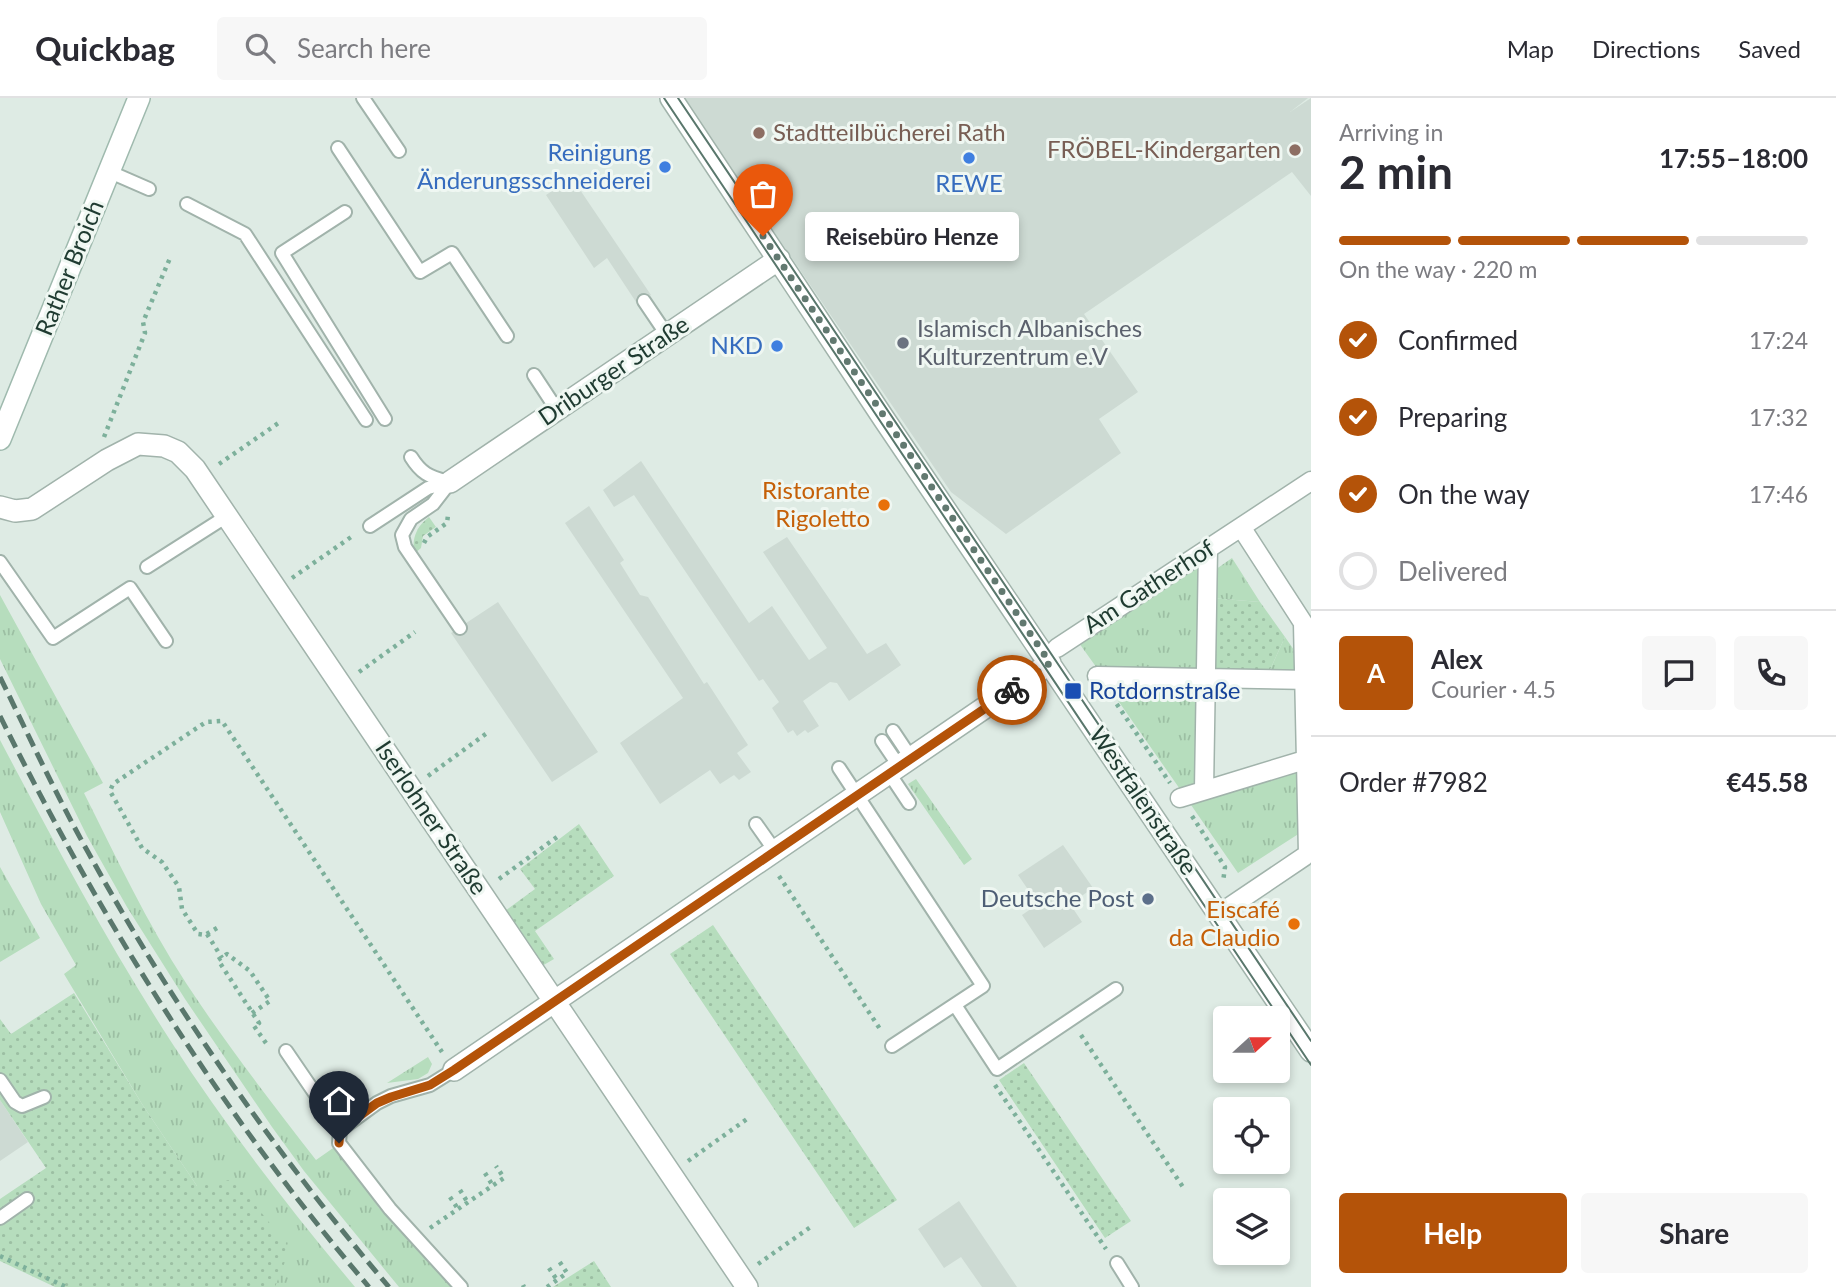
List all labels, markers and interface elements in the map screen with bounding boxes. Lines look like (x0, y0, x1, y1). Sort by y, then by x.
search box (217, 17, 707, 80)
text: Quickbag (35, 28, 175, 68)
icon: search (241, 29, 279, 67)
text: Search here (297, 32, 431, 64)
text: Map (1507, 34, 1554, 63)
text: Directions (1592, 34, 1700, 63)
text: Saved (1738, 34, 1801, 63)
place label: Stadtteilbücherei Rath (773, 117, 1006, 146)
text: Arriving in (1339, 118, 1443, 146)
marker: Stadtteilbücherei Rath (751, 125, 767, 141)
place label: FRÖBEL-Kindergarten (1047, 134, 1281, 163)
place label: Reinigung Änderungsschneiderei (417, 137, 651, 194)
marker: FRÖBEL-Kindergarten (1287, 142, 1303, 158)
text: 17:55–18:00 (1659, 142, 1808, 174)
text: 2 min (1339, 144, 1453, 199)
marker: REWE (961, 150, 977, 166)
marker: Reinigung Änderungsschneiderei (657, 159, 673, 175)
pin (733, 164, 793, 236)
place label: REWE (935, 168, 1003, 197)
icon: bag (744, 175, 782, 213)
street label: Rather Broich (28, 196, 109, 339)
callout: Reisebüro Henze (805, 212, 1018, 260)
text: Reisebüro Henze (826, 222, 998, 250)
text: On the way · 220 m (1339, 255, 1538, 283)
street label: Driburger Straße (532, 309, 694, 431)
place label: Islamisch Albanisches Kulturzentrum e.V (917, 313, 1142, 370)
icon: check (1339, 321, 1377, 359)
text: Confirmed (1398, 324, 1518, 356)
text: 17:24 (1749, 326, 1808, 354)
place label: NKD (711, 330, 763, 359)
marker: Islamisch Albanisches Kulturzentrum e.V (895, 335, 911, 351)
marker: NKD (769, 338, 785, 354)
icon: check (1339, 398, 1377, 436)
text: Preparing (1398, 401, 1507, 433)
text: 17:32 (1749, 403, 1808, 431)
place label: Ristorante Rigoletto (762, 475, 870, 532)
icon: check (1339, 475, 1377, 513)
text: On the way (1398, 478, 1530, 510)
text: 17:46 (1749, 480, 1808, 508)
marker: Ristorante Rigoletto (876, 497, 892, 513)
street label: Am Gatherhof (1077, 532, 1219, 639)
text: Delivered (1398, 555, 1508, 587)
button: chat (1642, 636, 1716, 710)
button: phone (1734, 636, 1808, 710)
text: Alex (1431, 643, 1483, 675)
courier (977, 655, 1047, 725)
text: A (1367, 657, 1385, 689)
icon: bike (993, 671, 1031, 709)
place label: Rotdornstraße (1089, 675, 1241, 704)
text: Courier · 4.5 (1431, 675, 1556, 703)
marker: Rotdornstraße (1063, 681, 1083, 701)
street label: Westfalenstraße (1084, 720, 1205, 880)
street label: Iserlohner Straße (370, 735, 494, 900)
text: Order #7982 (1339, 766, 1488, 798)
text: €45.58 (1726, 766, 1808, 798)
place label: Deutsche Post (981, 883, 1134, 912)
marker: Deutsche Post (1140, 891, 1156, 907)
place label: Eiscafé da Claudio (1169, 894, 1280, 951)
marker: Eiscafé da Claudio (1286, 916, 1302, 932)
north arrow (1213, 1006, 1290, 1083)
map controls (1213, 1006, 1290, 1265)
pin (309, 1071, 369, 1143)
icon: home (320, 1082, 358, 1120)
button: locate (1213, 1097, 1290, 1174)
button: layers (1213, 1188, 1290, 1265)
button: Help (1339, 1193, 1567, 1273)
button: Share (1581, 1193, 1808, 1273)

